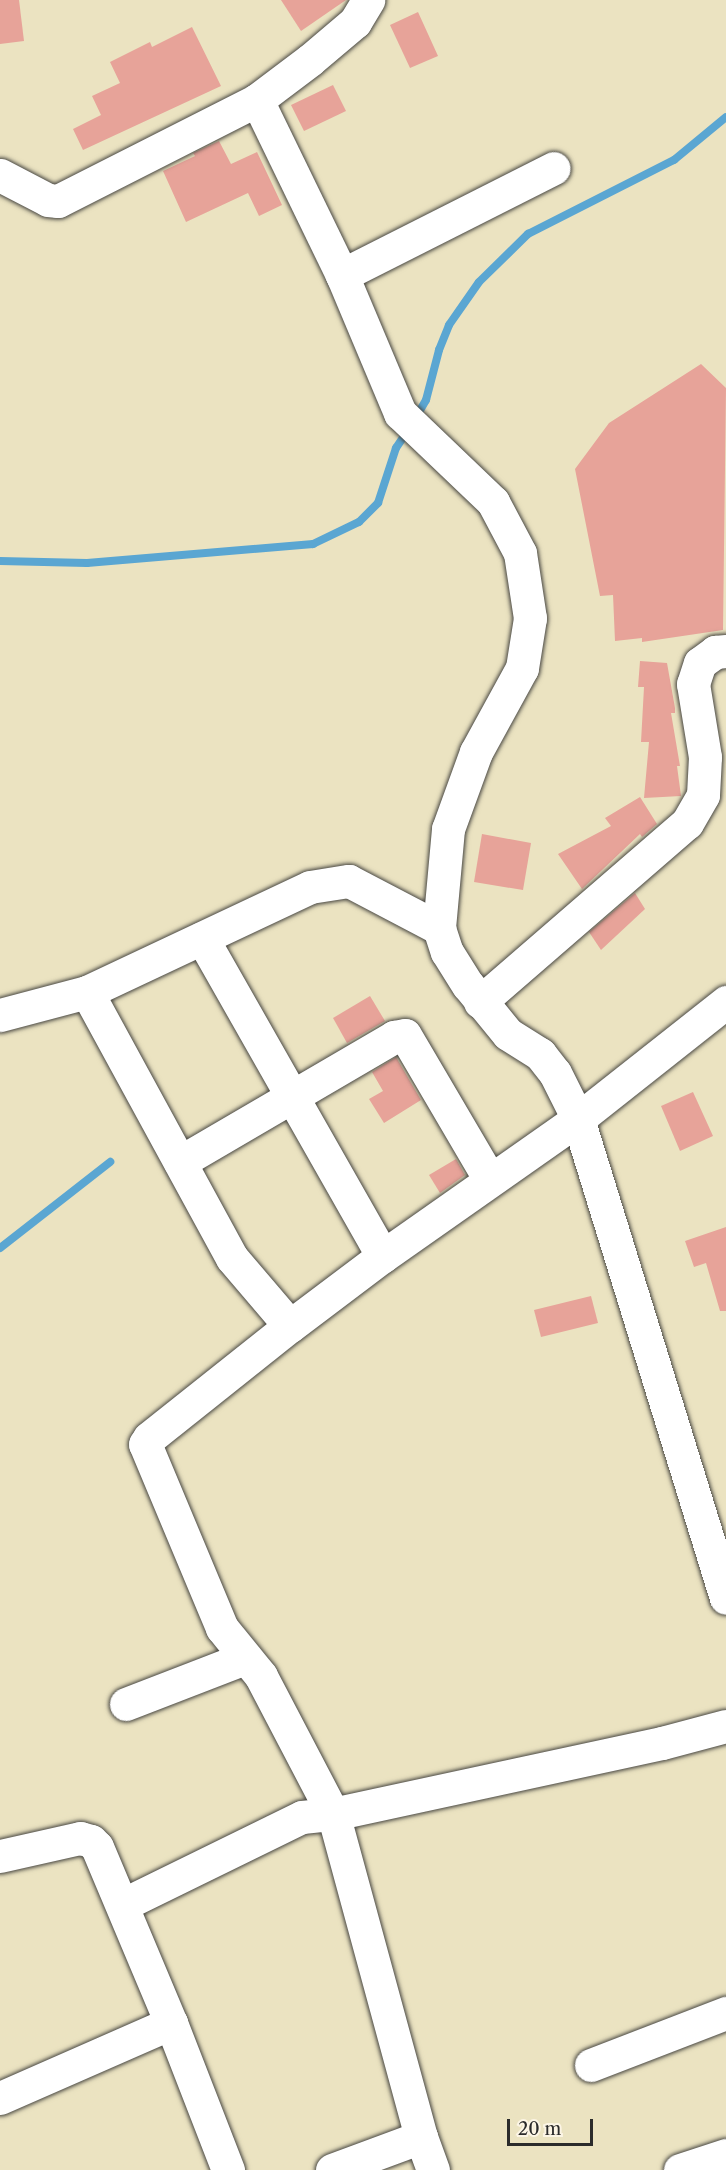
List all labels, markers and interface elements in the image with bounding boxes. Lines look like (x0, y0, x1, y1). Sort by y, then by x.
scale bar (510, 2107, 596, 2145)
text: 20 m (518, 2118, 561, 2140)

